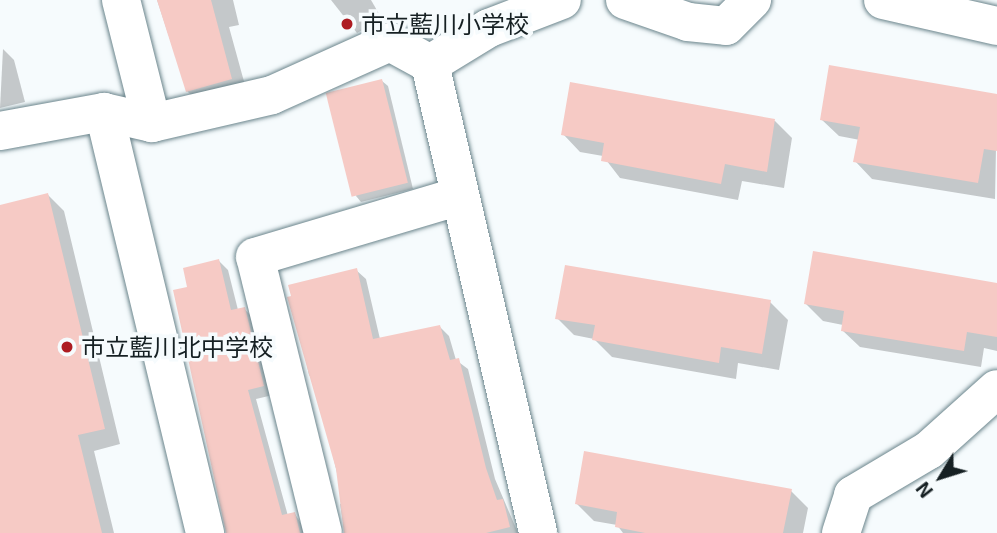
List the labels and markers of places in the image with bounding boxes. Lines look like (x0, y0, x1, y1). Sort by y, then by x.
place label: 市立藍川小学校 (361, 10, 529, 38)
marker: 市立藍川小学校 (339, 16, 355, 32)
place label: 市立藍川北中学校 (81, 333, 273, 361)
marker: 市立藍川北中学校 (59, 339, 75, 355)

